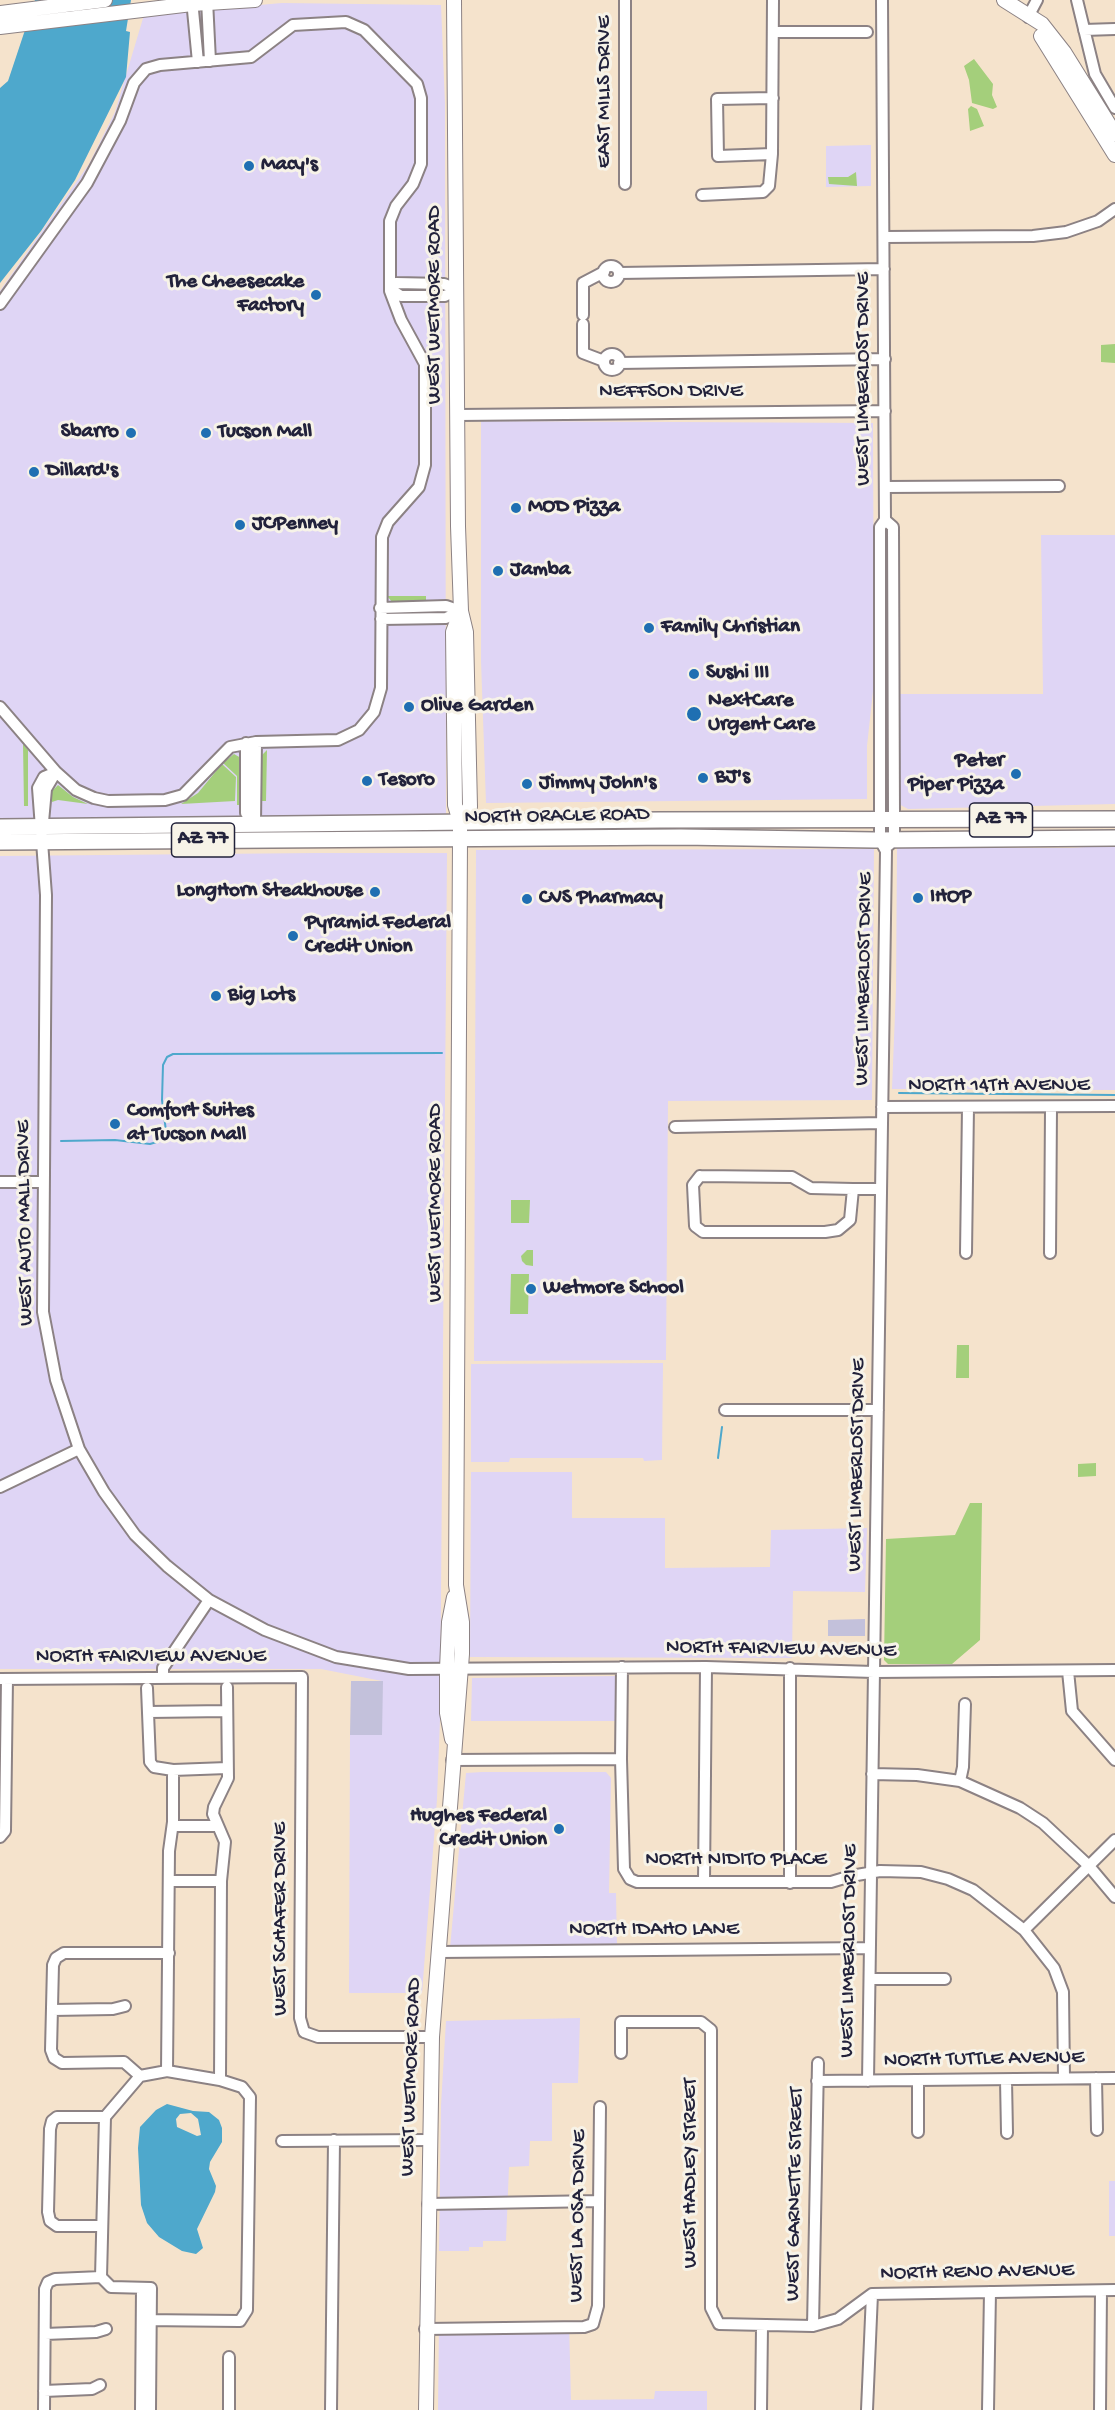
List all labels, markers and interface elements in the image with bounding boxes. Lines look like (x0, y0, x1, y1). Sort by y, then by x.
street label: EAST MILLS DRIVE (593, 16, 619, 168)
place label: Macy's (261, 153, 318, 179)
marker: Macy's (242, 159, 256, 173)
street label: WEST WETMORE ROAD (423, 206, 449, 404)
place label: The Cheesecake Factory (167, 270, 304, 320)
street label: WEST LIMBERLOST DRIVE (852, 272, 878, 486)
marker: The Cheesecake Factory (309, 288, 323, 302)
street label: NEFFSON DRIVE (599, 380, 743, 406)
place label: Sbarro (61, 420, 119, 446)
place label: Tucson Mall (218, 420, 312, 446)
marker: Sbarro (124, 426, 138, 440)
marker: Tucson Mall (199, 426, 213, 440)
place label: Dillard's (46, 459, 118, 485)
marker: Dillard's (27, 465, 41, 479)
place label: MOD Pizza (528, 495, 620, 521)
marker: MOD Pizza (509, 501, 523, 515)
place label: JCPenney (252, 512, 338, 538)
marker: JCPenney (233, 518, 247, 532)
place label: Jamba (510, 558, 570, 584)
marker: Jamba (491, 564, 505, 578)
place label: Family Christian (661, 615, 800, 641)
marker: Family Christian (642, 621, 656, 635)
place label: Sushi III (706, 661, 769, 687)
marker: Sushi III (687, 667, 701, 681)
place label: NextCare Urgent Care (708, 689, 815, 739)
place label: Olive Garden (421, 694, 533, 720)
marker: Olive Garden (402, 700, 416, 714)
marker: NextCare Urgent Care (685, 705, 703, 723)
place label: Peter Piper Pizza (908, 749, 1004, 799)
place label: BJ's (715, 765, 750, 791)
marker: Peter Piper Pizza (1009, 767, 1023, 781)
place label: Tesoro (379, 768, 435, 794)
place label: Jimmy John's (539, 771, 656, 797)
marker: BJ's (696, 771, 710, 785)
marker: Tesoro (360, 774, 374, 788)
marker: Jimmy John's (520, 777, 534, 791)
street label: NORTH ORACLE ROAD (464, 803, 650, 831)
road number: AZ 77 (970, 803, 1032, 837)
road number: AZ 77 (172, 823, 234, 857)
street label: WEST LIMBERLOST DRIVE (851, 872, 879, 1086)
place label: LongHorn Steakhouse (176, 879, 363, 905)
marker: LongHorn Steakhouse (368, 885, 382, 899)
place label: IHOP (930, 885, 971, 911)
place label: CVS Pharmacy (539, 886, 663, 912)
marker: IHOP (911, 891, 925, 905)
marker: CVS Pharmacy (520, 892, 534, 906)
place label: Pyramid Federal Credit Union (305, 911, 451, 961)
marker: Pyramid Federal Credit Union (286, 929, 300, 943)
place label: Big Lots (228, 983, 295, 1009)
marker: Big Lots (209, 989, 223, 1003)
street label: NORTH 14TH AVENUE (908, 1074, 1090, 1100)
place label: Comfort Suites at Tucson Mall (127, 1099, 254, 1149)
street label: WEST WETMORE ROAD (424, 1104, 450, 1302)
marker: Comfort Suites at Tucson Mall (108, 1117, 122, 1131)
street label: WEST AUTO MALL DRIVE (12, 1120, 40, 1326)
place label: Wetmore School (543, 1276, 684, 1302)
marker: Wetmore School (524, 1282, 538, 1296)
street label: WEST LIMBERLOST DRIVE (844, 1358, 872, 1572)
street label: NORTH FAIRVIEW AVENUE (666, 1635, 896, 1665)
street label: NORTH FAIRVIEW AVENUE (36, 1645, 266, 1671)
place label: Hughes Federal Credit Union (410, 1804, 547, 1854)
street label: WEST SCHAFER DRIVE (269, 1822, 295, 2016)
marker: Hughes Federal Credit Union (552, 1822, 566, 1836)
street label: WEST LIMBERLOST DRIVE (836, 1844, 864, 2058)
street label: NORTH NIDITO PLACE (645, 1848, 827, 1874)
street label: NORTH IDAHO LANE (569, 1918, 739, 1944)
street label: WEST WETMORE ROAD (396, 1977, 428, 2177)
street label: NORTH TUTTLE AVENUE (884, 2046, 1084, 2074)
street label: WEST HADLEY STREET (679, 2078, 705, 2268)
street label: WEST GARNETTE STREET (782, 2087, 810, 2301)
street label: WEST LA OSA DRIVE (565, 2129, 593, 2303)
street label: NORTH RENO AVENUE (880, 2259, 1074, 2287)

